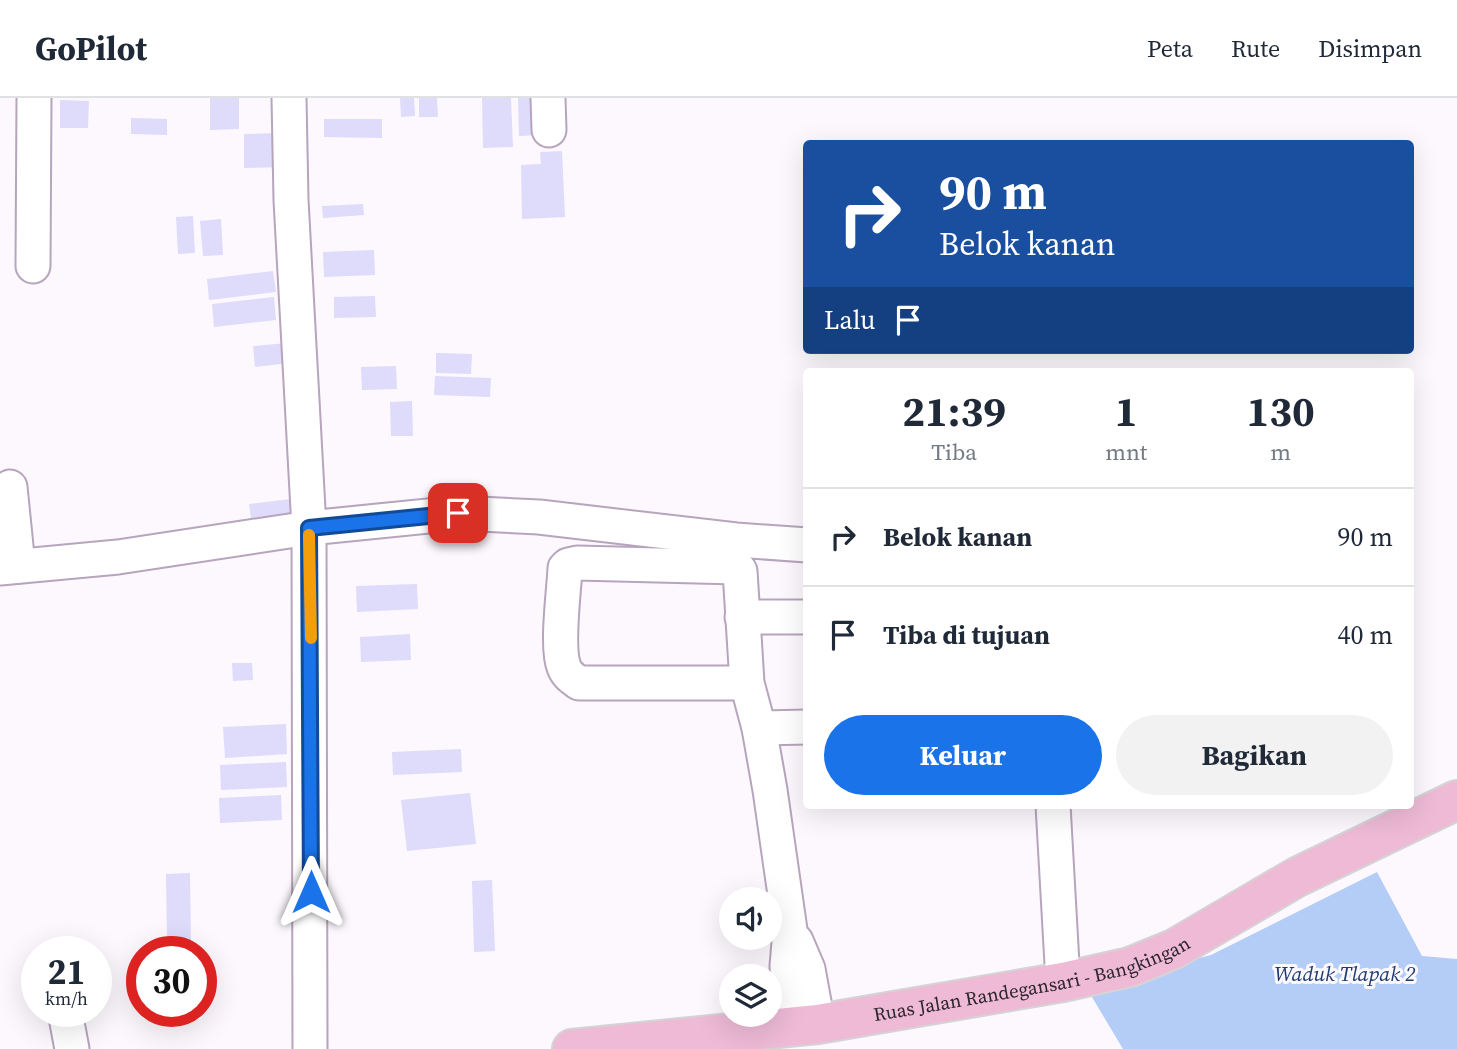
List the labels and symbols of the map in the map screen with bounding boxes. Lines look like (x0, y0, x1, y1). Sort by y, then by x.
pin (428, 483, 488, 543)
position arrow (274, 855, 348, 929)
street label: Ruas Jalan Randegansari - Bangkingan (871, 930, 1195, 1027)
speed limit sign: 30 (126, 936, 217, 1027)
water label: Waduk Tlapak 2 (1274, 959, 1416, 988)

